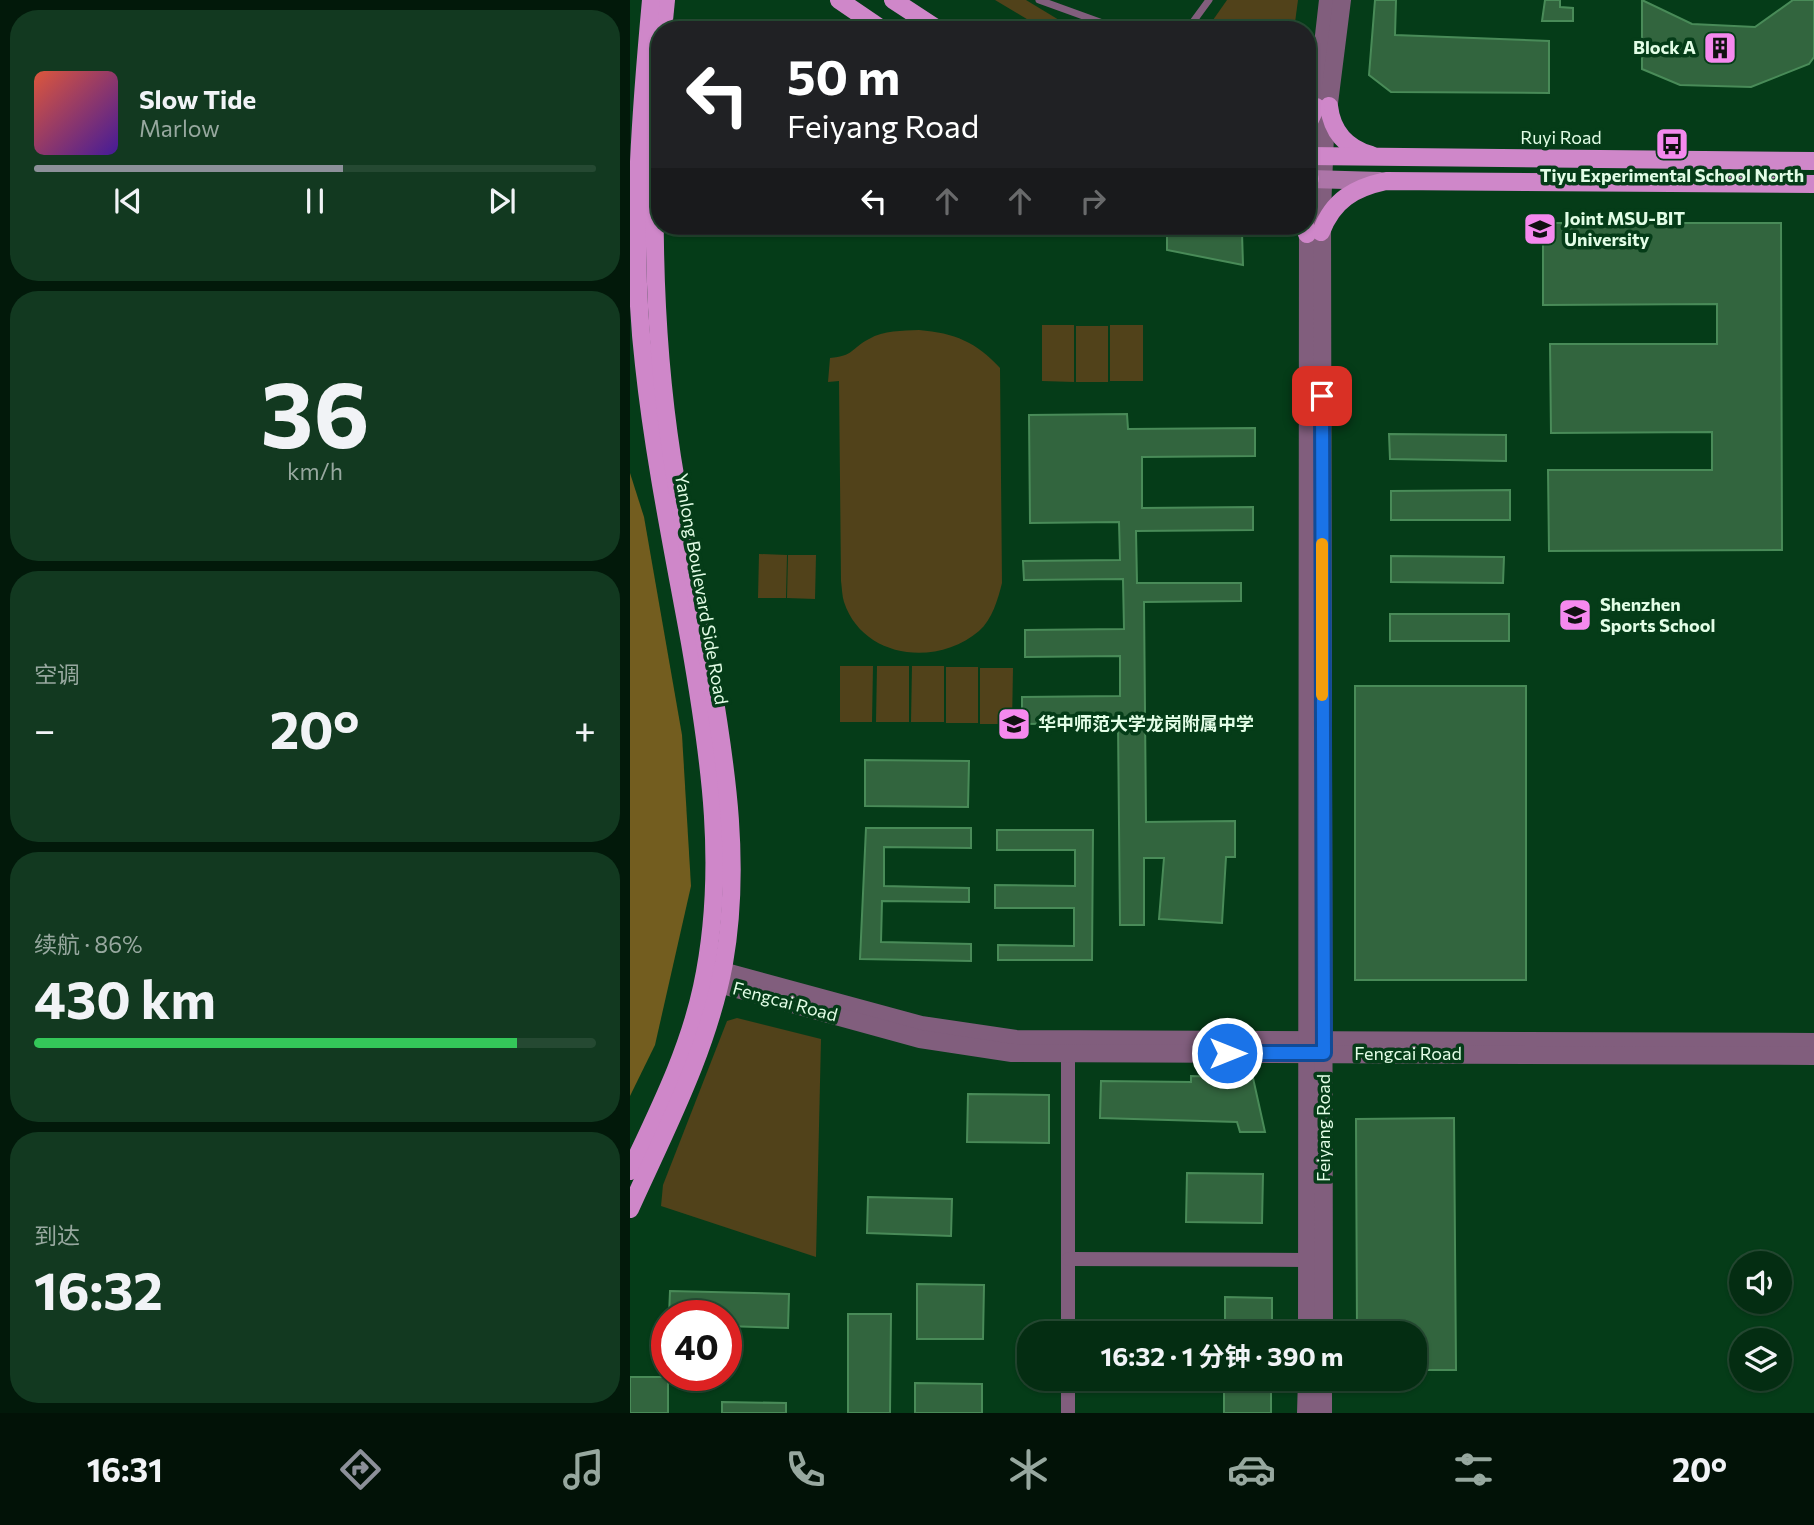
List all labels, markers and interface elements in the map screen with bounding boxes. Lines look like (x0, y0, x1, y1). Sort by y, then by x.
building icon: Block A (1701, 29, 1739, 67)
place label: Block A (1633, 36, 1696, 58)
text: 50 m (787, 45, 900, 105)
icon: left (672, 49, 763, 140)
text: Slow Tide (139, 83, 256, 114)
text: Feiyang Road (787, 105, 979, 145)
text: Marlow (139, 114, 220, 142)
bus stop icon: Tiyu Experimental School North (1653, 125, 1691, 163)
street label: Ruyi Road (1520, 126, 1602, 148)
place label: Tiyu Experimental School North (1540, 164, 1804, 186)
icon: previous (109, 182, 147, 220)
icon: pause (296, 182, 334, 220)
icon: next (483, 182, 521, 220)
icon: left (855, 182, 893, 220)
icon: ahead (928, 182, 966, 220)
icon: ahead (1001, 182, 1039, 220)
icon: right (1074, 182, 1112, 220)
place label: Joint MSU-BIT University (1564, 207, 1685, 250)
school or university icon: Joint MSU-BIT University (1521, 210, 1559, 248)
text: 36 (260, 355, 370, 467)
pin (1292, 366, 1352, 426)
icon: arrive (1303, 377, 1341, 415)
text: km/h (287, 457, 343, 485)
street label: Yanlong Boulevard Side Road (671, 471, 733, 706)
place label: Shenzhen Sports School (1600, 593, 1715, 636)
school or university icon: Shenzhen Sports School (1556, 596, 1594, 634)
text: 空调 (34, 660, 80, 688)
text: 20° (270, 696, 360, 760)
text: − (34, 705, 56, 752)
text: + (574, 705, 596, 752)
school or university icon: 华中师范大学龙岗附属中学 (995, 705, 1033, 743)
place label: 华中师范大学龙岗附属中学 (1038, 712, 1254, 734)
text: 续航 · 86% (34, 930, 142, 958)
text: 430 km (34, 966, 216, 1030)
street label: Fengcai Road (730, 976, 840, 1026)
position arrow (1190, 1016, 1264, 1090)
street label: Fengcai Road (1354, 1042, 1462, 1064)
street label: Feiyang Road (1312, 1074, 1334, 1182)
text: 到达 (34, 1221, 80, 1249)
map controls (1729, 1251, 1792, 1391)
button: sound (1729, 1251, 1792, 1314)
text: 16:32 (34, 1257, 163, 1321)
speed limit sign: 40 (651, 1300, 742, 1391)
button: layers (1729, 1328, 1792, 1391)
text: 16:32 · 1 分钟 · 390 m (1101, 1340, 1343, 1371)
icon: directions (336, 1445, 385, 1494)
icon: music (559, 1445, 608, 1494)
icon: phone (781, 1445, 830, 1494)
icon: climate (1004, 1445, 1053, 1494)
icon: car (1227, 1445, 1276, 1494)
icon: filters (1449, 1445, 1498, 1494)
text: 16:31 (87, 1449, 163, 1489)
text: 20° (1672, 1449, 1727, 1489)

